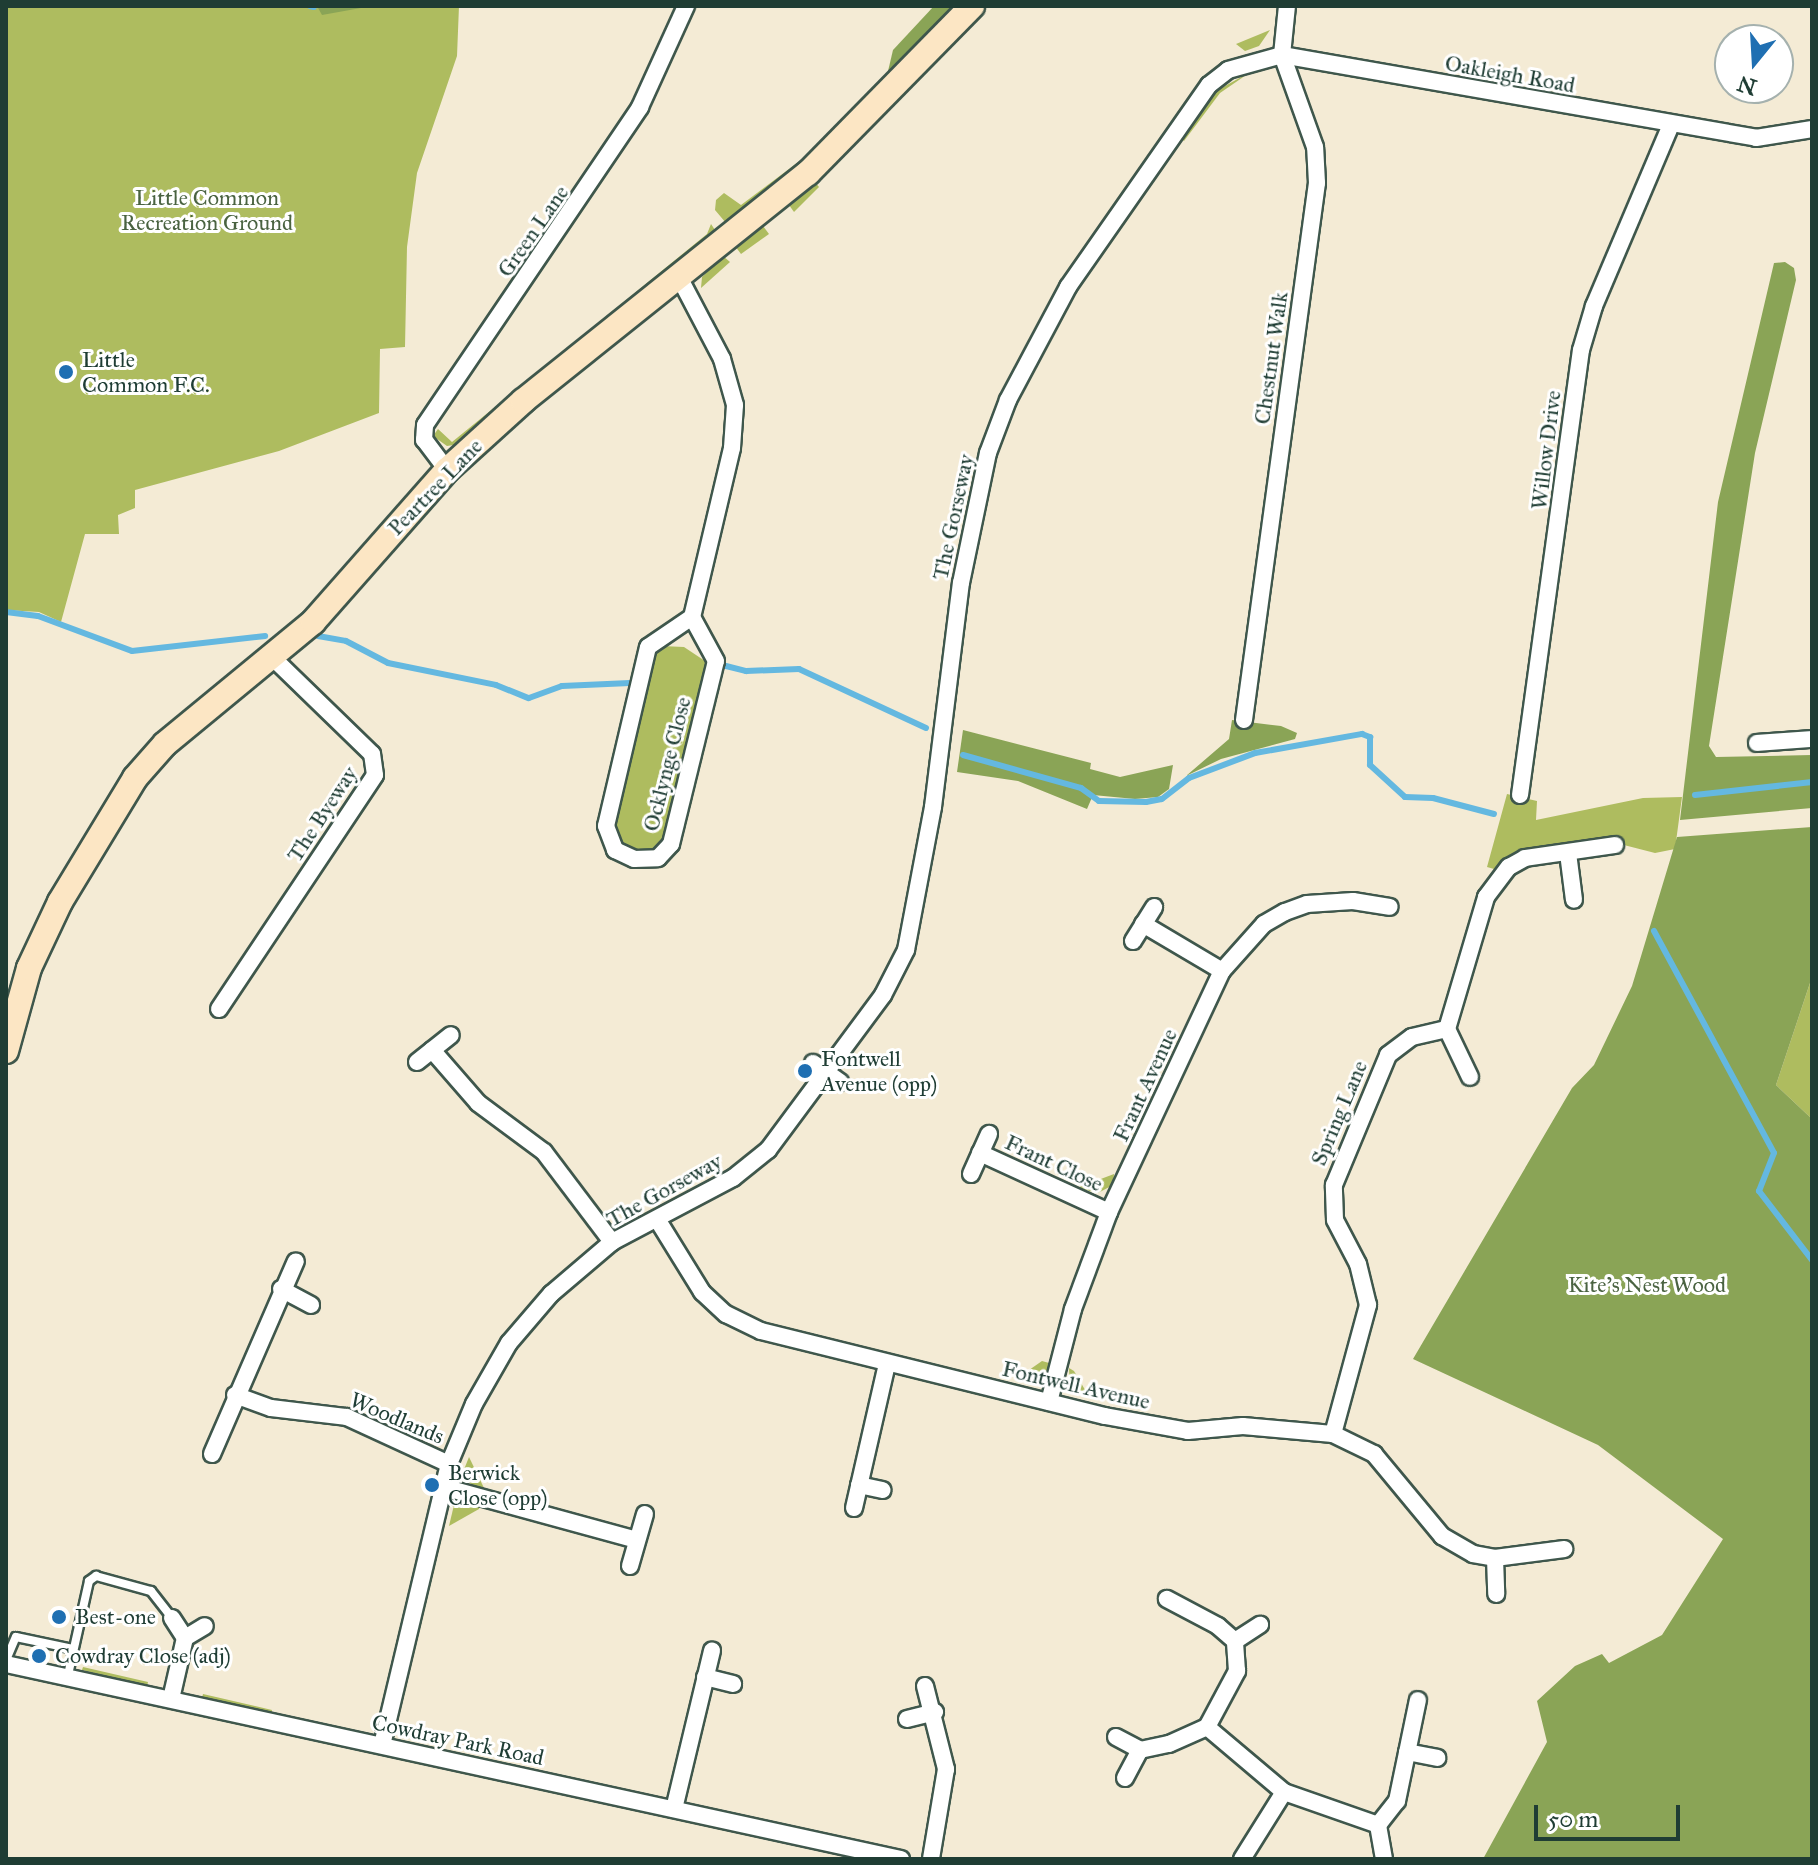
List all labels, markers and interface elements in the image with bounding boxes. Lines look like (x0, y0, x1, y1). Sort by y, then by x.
north arrow (1714, 24, 1794, 104)
street label: Oakleigh Road (1443, 50, 1577, 98)
text: N (1734, 70, 1760, 101)
street label: Green Lane (492, 180, 574, 282)
park label: Little Common Recreation Ground (121, 184, 293, 236)
street label: Chestnut Walk (1249, 290, 1293, 426)
place label: Little Common F.C. (82, 346, 210, 398)
marker: Little Common F.C. (57, 363, 75, 381)
street label: Willow Drive (1526, 389, 1566, 511)
street label: Peartree Lane (382, 433, 488, 541)
street label: The Gorseway (927, 452, 979, 582)
street label: Ocklynge Close (638, 694, 696, 834)
street label: The Byeway (281, 761, 363, 867)
street label: Frant Avenue (1107, 1024, 1183, 1146)
place label: Fontwell Avenue (opp) (821, 1045, 937, 1096)
street label: Spring Lane (1305, 1057, 1373, 1169)
marker: Fontwell Avenue (opp) (796, 1062, 814, 1080)
street label: Frant Close (1001, 1129, 1107, 1197)
street label: The Gorseway (602, 1148, 726, 1232)
park label: Kite's Nest Wood (1568, 1272, 1726, 1298)
street label: Fontwell Avenue (1000, 1355, 1152, 1415)
street label: Woodlands (346, 1386, 448, 1450)
place label: Berwick Close (opp) (448, 1459, 548, 1510)
marker: Berwick Close (opp) (423, 1476, 441, 1494)
place label: Best-one (75, 1604, 156, 1630)
marker: Best-one (50, 1608, 68, 1626)
place label: Cowdray Close (adj) (55, 1643, 231, 1669)
marker: Cowdray Close (adj) (30, 1647, 48, 1665)
street label: Cowdray Park Road (370, 1709, 546, 1771)
scale bar (1538, 1789, 1684, 1839)
text: 50 m (1548, 1804, 1598, 1834)

